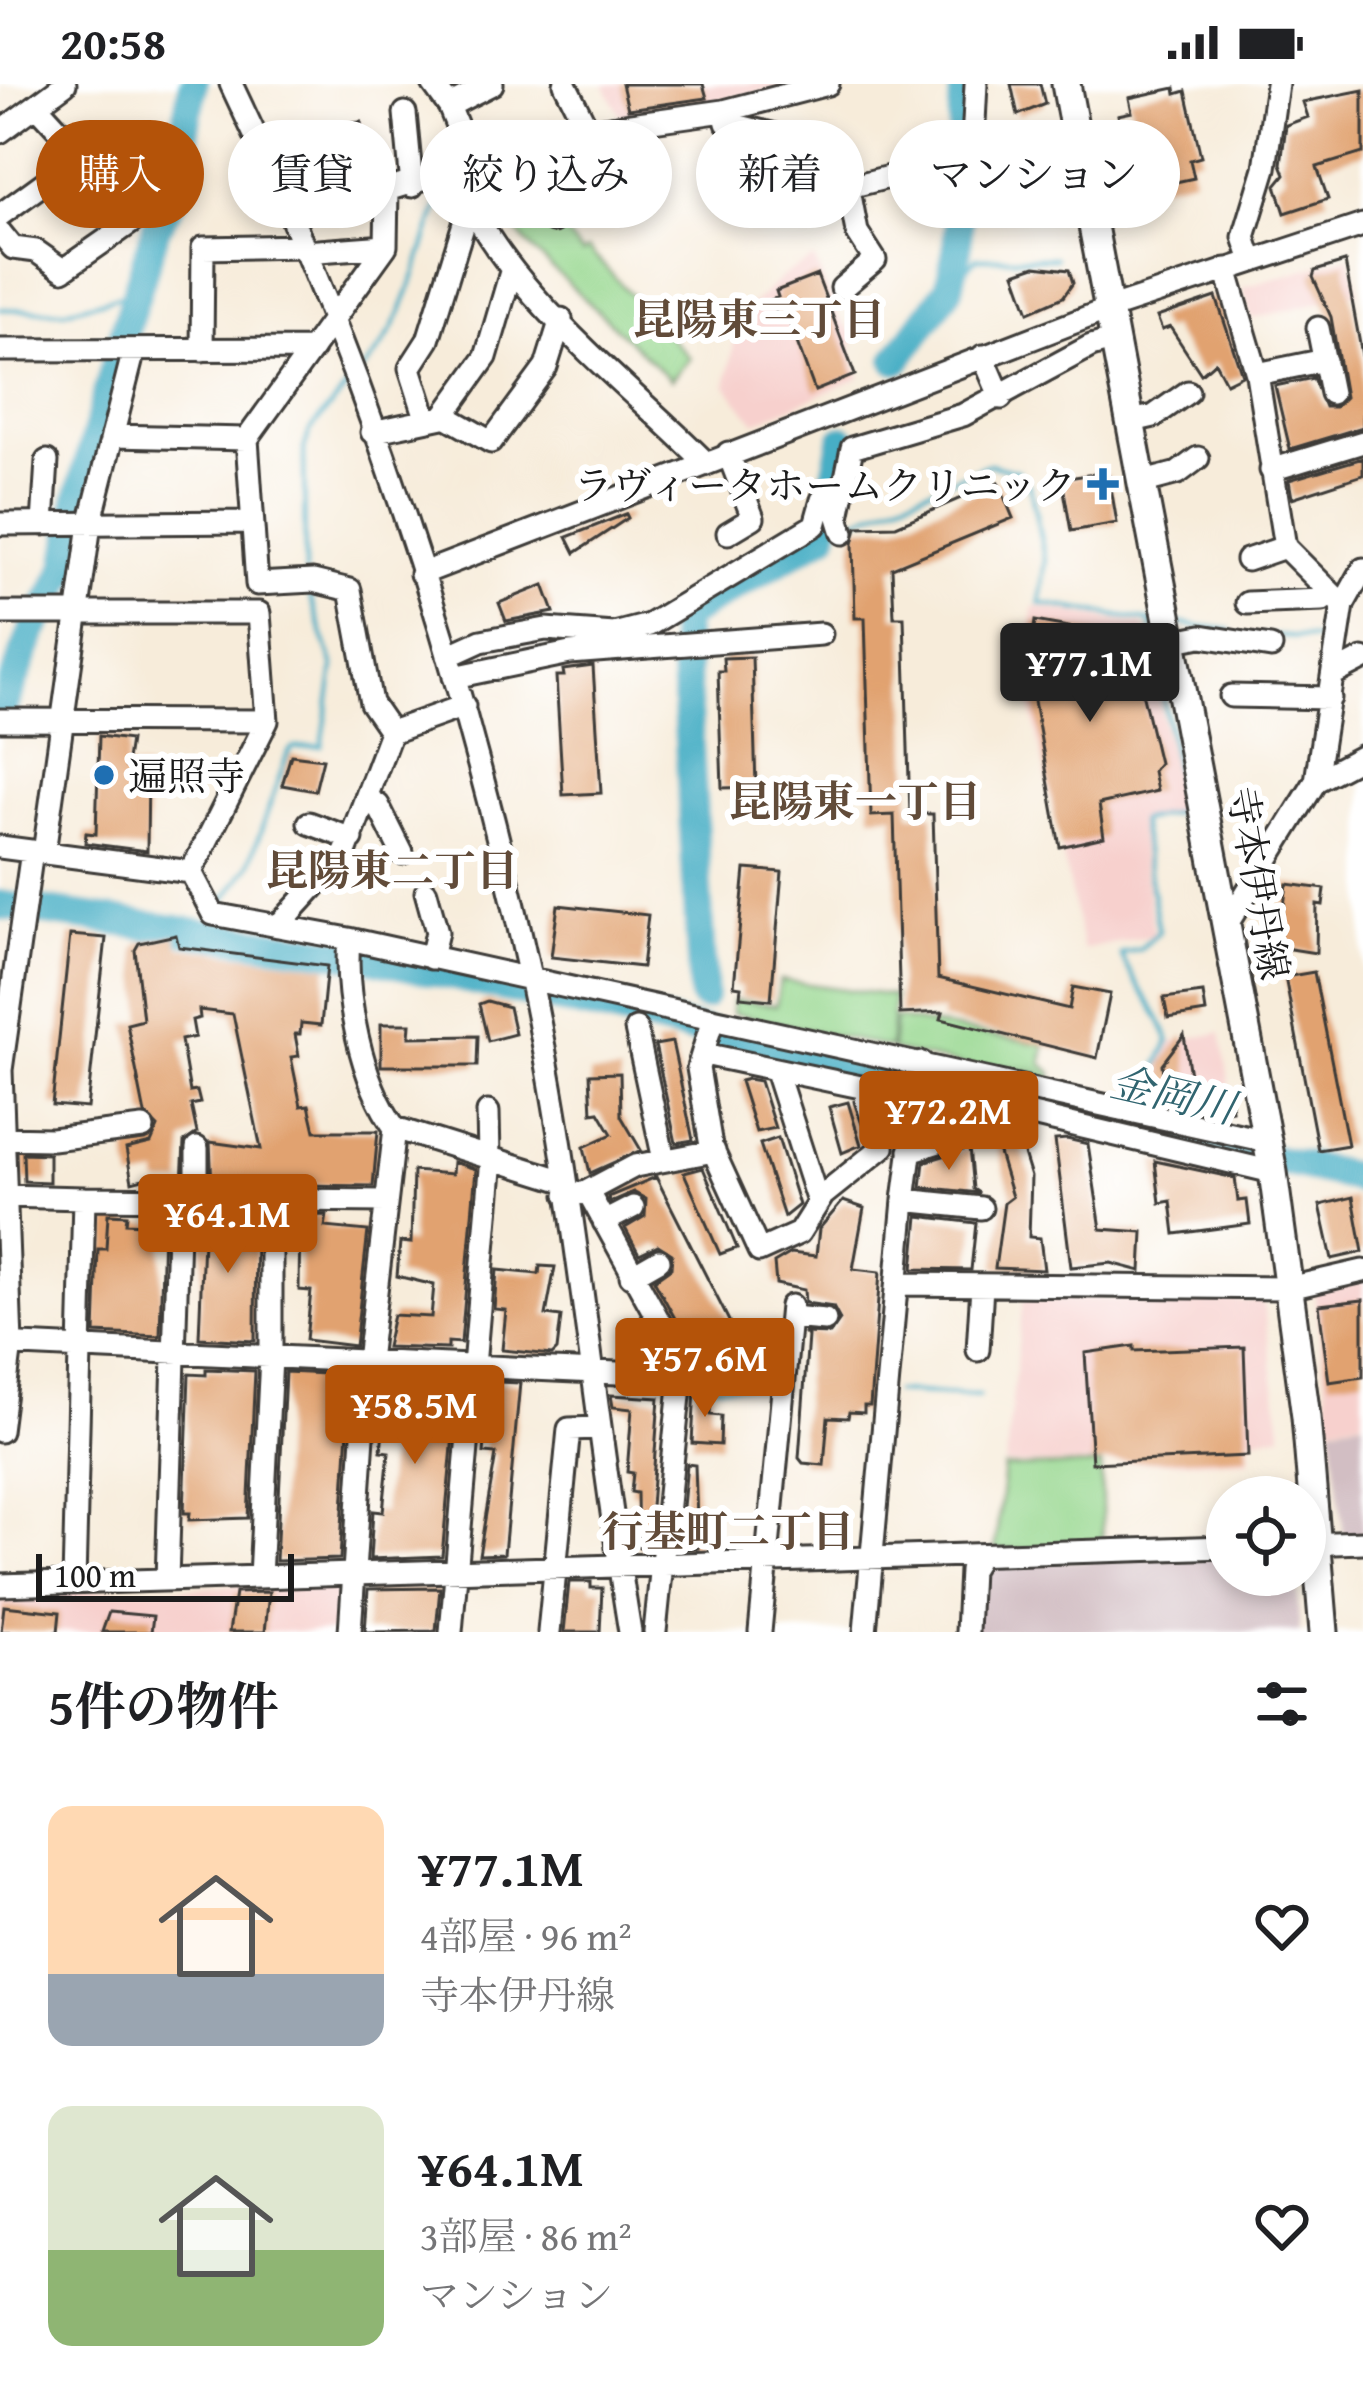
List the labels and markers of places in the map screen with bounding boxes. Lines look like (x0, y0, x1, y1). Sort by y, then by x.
place label: ラヴィータホームクリニック (574, 456, 1076, 513)
marker: ラヴィータホームクリニック (1087, 468, 1119, 500)
pin: ¥77.1M (992, 623, 1188, 725)
place label: 遍照寺 (128, 747, 245, 804)
marker: 遍照寺 (91, 762, 117, 788)
pin: ¥72.2M (851, 1071, 1047, 1173)
pin: ¥64.1M (130, 1174, 326, 1276)
pin: ¥57.6M (607, 1318, 803, 1420)
pin: ¥58.5M (317, 1365, 513, 1467)

